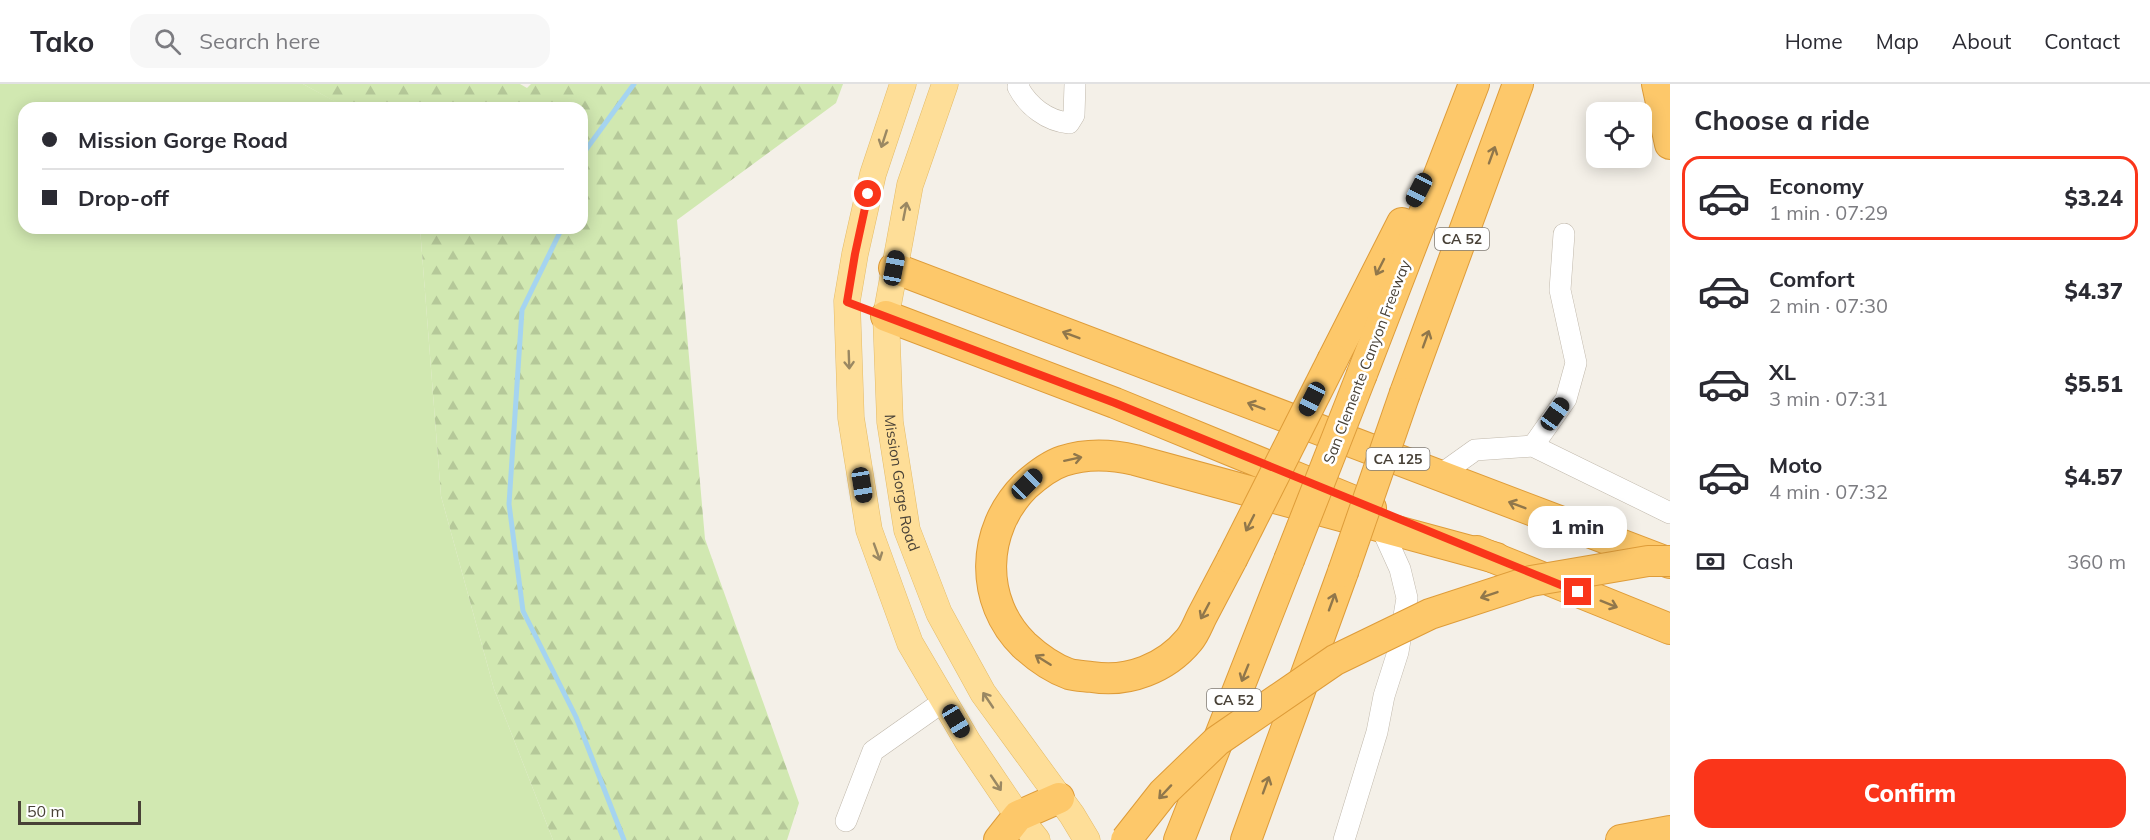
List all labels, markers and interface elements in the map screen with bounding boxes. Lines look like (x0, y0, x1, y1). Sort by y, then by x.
search box (130, 14, 550, 68)
text: Tako (30, 24, 94, 59)
icon: search (151, 25, 184, 58)
text: Search here (199, 27, 320, 55)
text: Home (1785, 28, 1843, 54)
text: Map (1876, 28, 1919, 54)
text: About (1952, 28, 2011, 54)
text: Contact (2044, 28, 2120, 54)
map controls (1586, 102, 1652, 168)
button: locate (1586, 102, 1652, 168)
text: Choose a ride (1694, 103, 1870, 137)
text: Mission Gorge Road (78, 126, 288, 154)
one-way arrow (878, 129, 889, 148)
one-way arrow (1488, 146, 1499, 165)
car (1403, 170, 1435, 210)
icon: car (1697, 171, 1751, 225)
text: Economy (1769, 172, 1864, 200)
route start (854, 180, 881, 207)
text: Drop-off (78, 184, 169, 212)
text: $3.24 (2064, 184, 2123, 212)
text: 1 min · 07:29 (1769, 200, 1888, 225)
one-way arrow (900, 201, 911, 221)
road number: CA 52 (1435, 228, 1489, 250)
car (882, 249, 906, 287)
street label: San Clemente Canyon Freeway (1319, 257, 1414, 466)
one-way arrow (1374, 257, 1385, 275)
icon: car (1697, 264, 1751, 318)
text: Comfort (1769, 265, 1855, 293)
text: $4.37 (2064, 277, 2123, 305)
text: 2 min · 07:30 (1769, 293, 1888, 318)
one-way arrow (1062, 329, 1081, 340)
one-way arrow (1421, 330, 1432, 348)
one-way arrow (843, 349, 855, 369)
icon: car (1697, 357, 1751, 411)
text: XL (1769, 358, 1796, 386)
text: $5.51 (2064, 370, 2123, 398)
car (1296, 379, 1328, 419)
text: 3 min · 07:31 (1769, 386, 1888, 411)
car (1537, 394, 1573, 434)
one-way arrow (1248, 399, 1266, 410)
street label: Mission Gorge Road (881, 414, 924, 554)
road number: CA 125 (1366, 448, 1430, 470)
icon: car (1697, 450, 1751, 504)
text: Moto (1769, 451, 1822, 479)
one-way arrow (1062, 453, 1082, 464)
text: $4.57 (2064, 463, 2123, 491)
car (1008, 465, 1046, 503)
car (850, 466, 874, 504)
text: 4 min · 07:32 (1769, 479, 1888, 504)
one-way arrow (1508, 498, 1527, 509)
callout: 1 min (1528, 505, 1628, 547)
one-way arrow (1243, 514, 1255, 532)
text: 1 min (1551, 514, 1604, 539)
one-way arrow (872, 542, 883, 561)
icon: cash (1694, 545, 1727, 578)
text: Cash (1742, 547, 1794, 575)
text: 360 m (2067, 549, 2126, 574)
route end (1564, 578, 1591, 605)
one-way arrow (1480, 590, 1499, 601)
one-way arrow (1328, 593, 1339, 611)
one-way arrow (1599, 599, 1617, 610)
one-way arrow (1199, 602, 1210, 620)
one-way arrow (1035, 654, 1052, 666)
one-way arrow (1239, 663, 1250, 682)
road number: CA 52 (1207, 689, 1261, 711)
one-way arrow (982, 693, 994, 709)
car (939, 701, 973, 741)
button: Confirm (1694, 759, 2126, 828)
one-way arrow (990, 774, 1002, 790)
one-way arrow (1262, 776, 1273, 795)
one-way arrow (1157, 784, 1172, 799)
scale bar (18, 798, 141, 826)
text: 50 m (27, 801, 64, 821)

